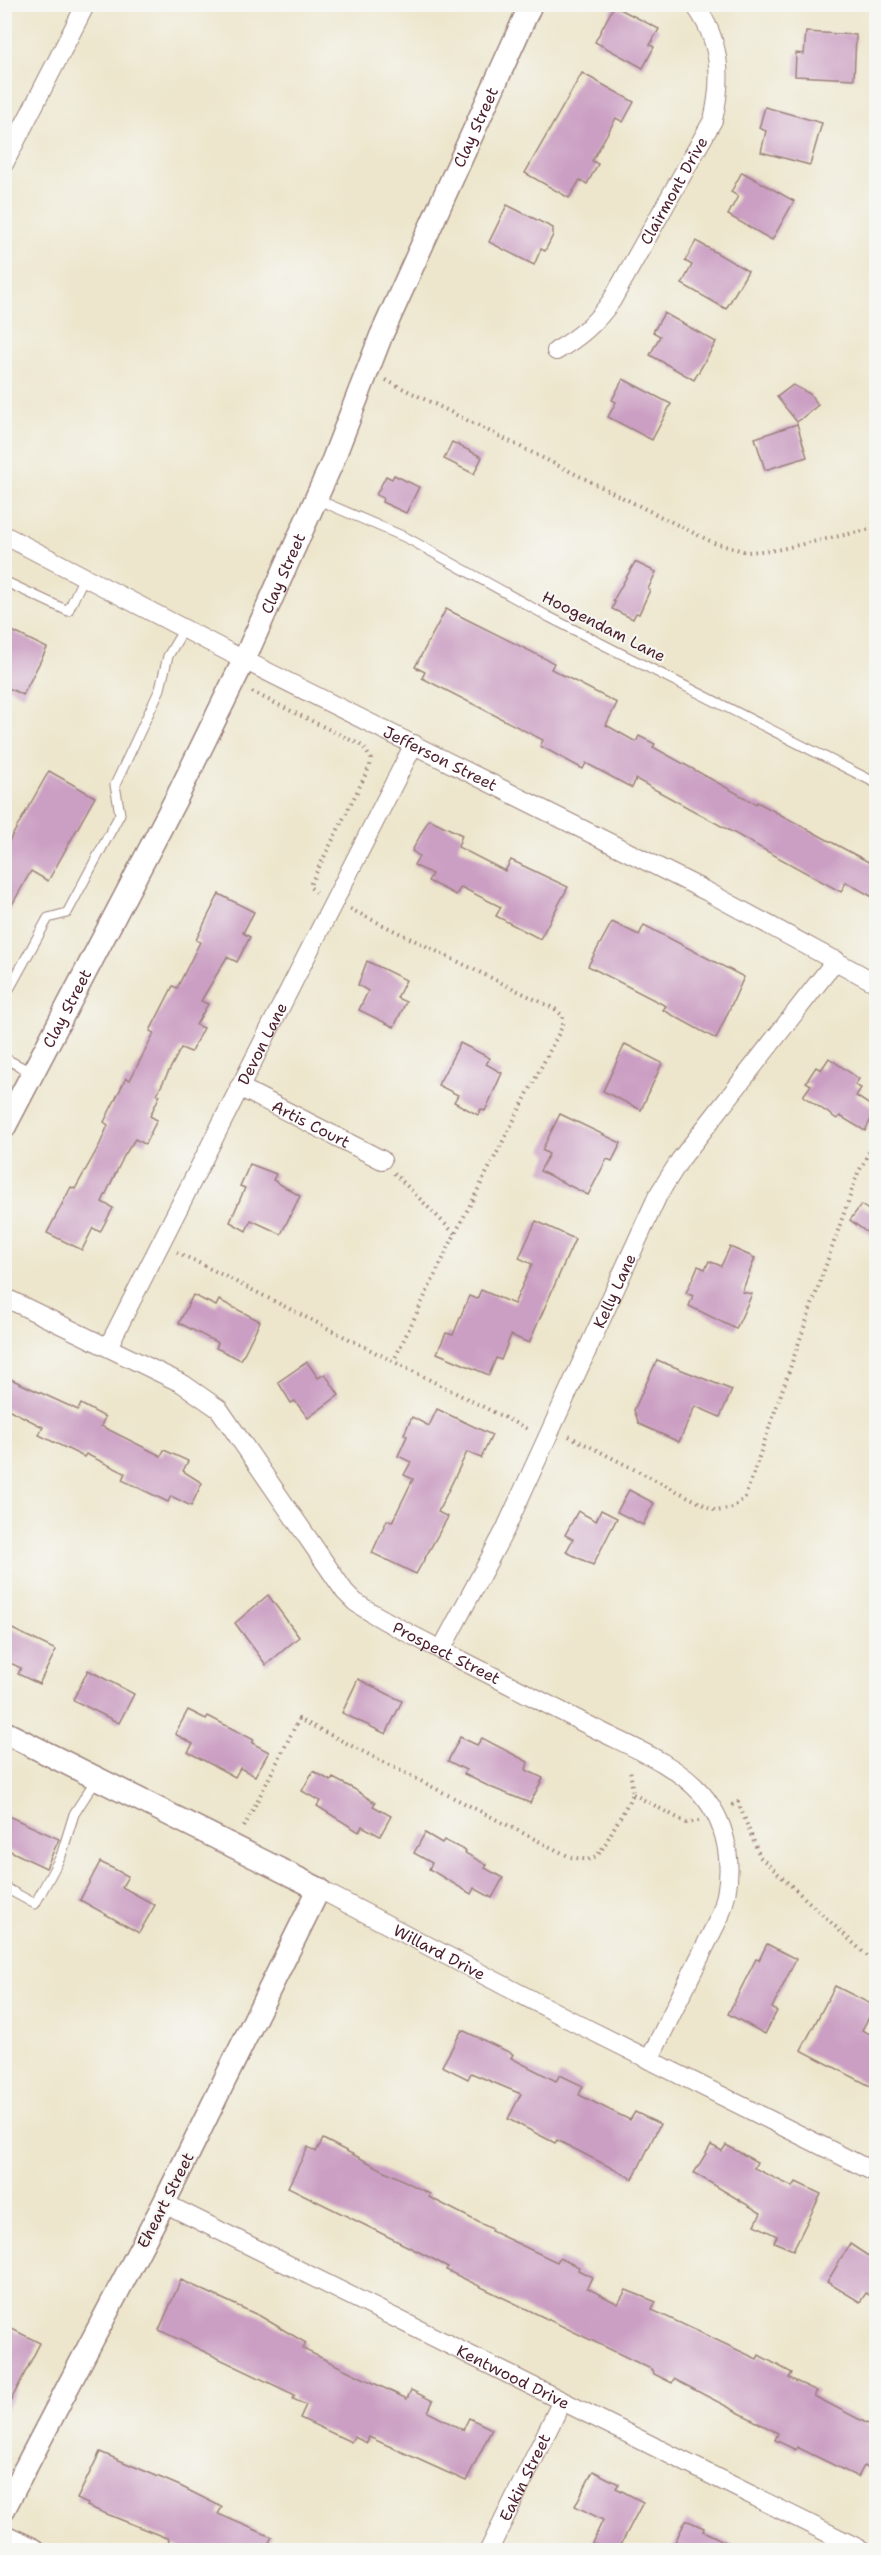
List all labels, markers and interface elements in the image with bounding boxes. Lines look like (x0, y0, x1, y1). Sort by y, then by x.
street label: Clay Street (449, 84, 503, 171)
street label: Clairmont Drive (635, 133, 713, 248)
street label: Clay Street (256, 530, 310, 617)
street label: Hoogendam Lane (538, 586, 669, 667)
street label: Jefferson Street (379, 721, 501, 796)
street label: Clay Street (38, 966, 96, 1052)
street label: Devon Lane (233, 999, 292, 1089)
street label: Artis Court (268, 1096, 354, 1153)
street label: Kelly Lane (589, 1250, 641, 1332)
street label: Prospect Street (389, 1617, 504, 1689)
street label: Willard Drive (390, 1920, 489, 1985)
street label: Eheart Street (132, 2149, 199, 2252)
street label: Kentwood Drive (453, 2340, 573, 2414)
street label: Eakin Street (495, 2430, 555, 2525)

